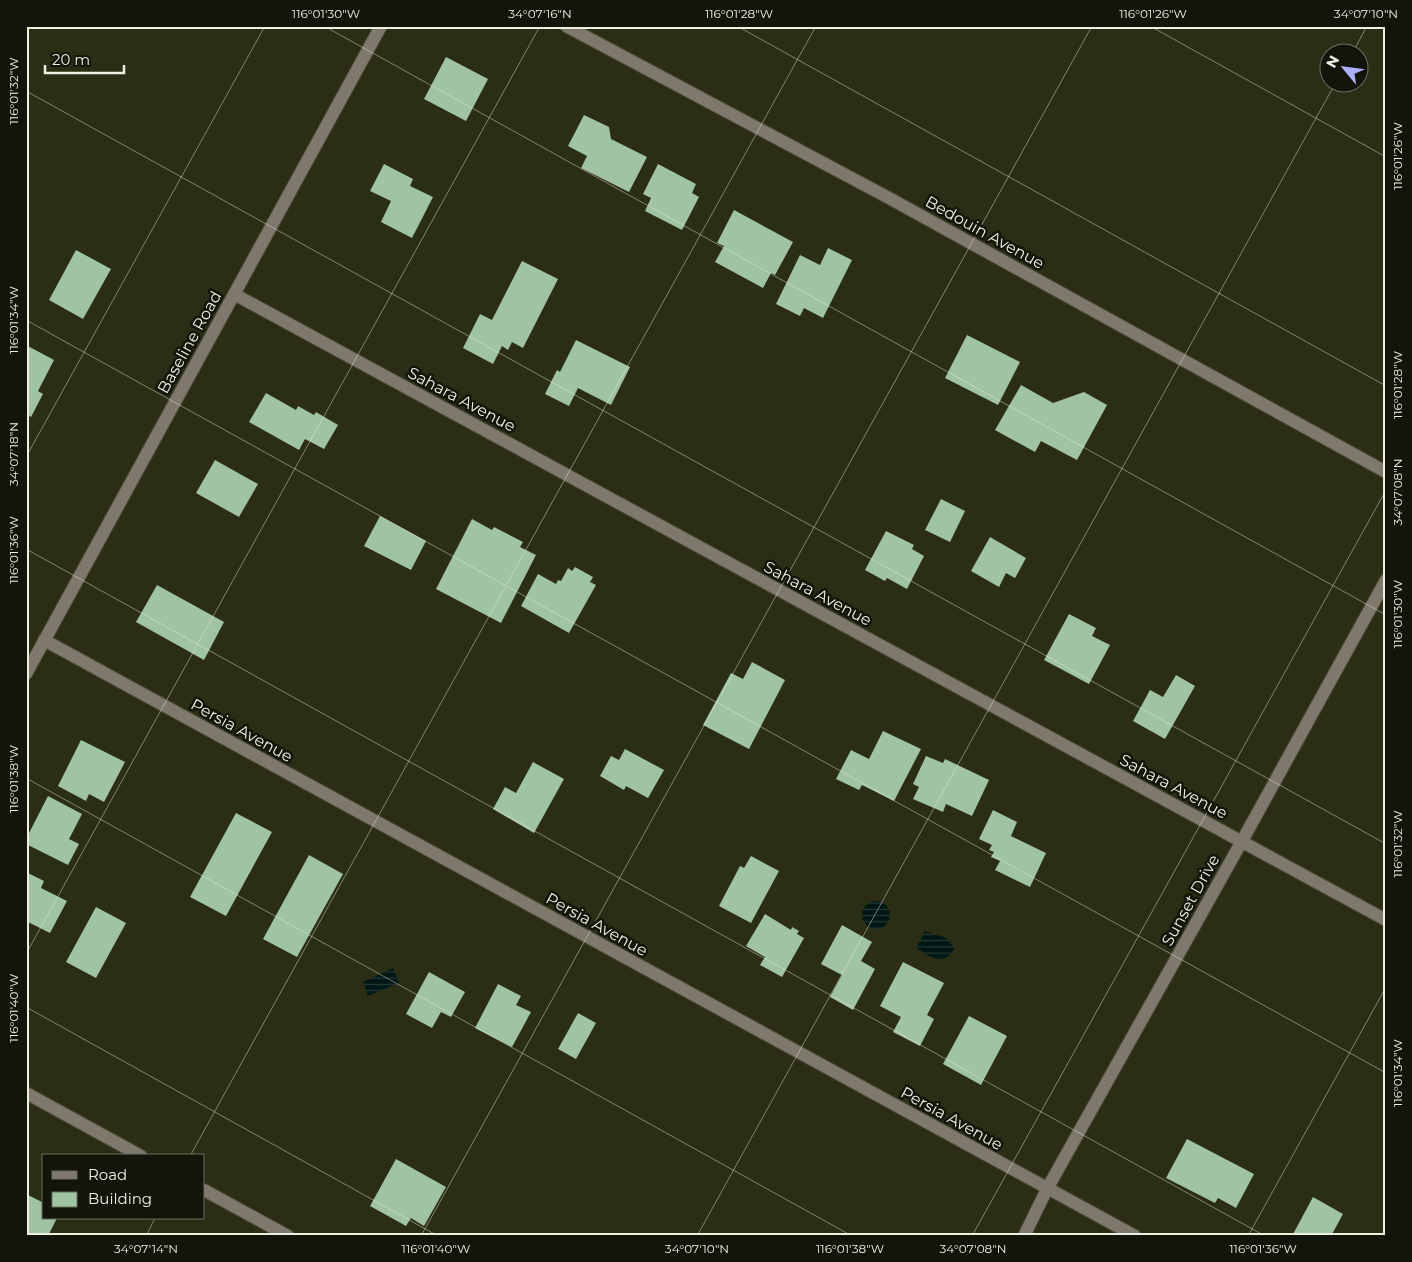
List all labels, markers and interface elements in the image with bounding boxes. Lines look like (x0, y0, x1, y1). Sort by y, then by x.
text: 116°01'30"W (292, 6, 360, 21)
text: 34°07'16"N (508, 6, 572, 21)
text: 116°01'28"W (705, 6, 773, 21)
text: 116°01'26"W (1119, 6, 1187, 21)
text: 34°07'10"N (1334, 6, 1398, 21)
scale bar (45, 42, 124, 74)
north arrow (1320, 42, 1370, 92)
text: 20 m (52, 50, 90, 69)
text: N (1322, 52, 1343, 71)
text: 116°01'32"W (6, 57, 21, 125)
text: 116°01'26"W (1390, 122, 1405, 190)
street label: Bedouin Avenue (922, 192, 1048, 273)
text: 116°01'34"W (6, 286, 21, 354)
street label: Baseline Road (153, 288, 225, 397)
text: 116°01'28"W (1390, 351, 1405, 419)
street label: Sahara Avenue (405, 363, 519, 436)
text: 34°07'18"N (6, 422, 21, 486)
text: 34°07'08"N (1390, 458, 1405, 526)
text: 116°01'36"W (6, 516, 21, 584)
street label: Sahara Avenue (761, 557, 875, 630)
text: 116°01'30"W (1390, 580, 1405, 648)
street label: Persia Avenue (188, 695, 296, 766)
text: 116°01'38"W (6, 745, 21, 813)
street label: Sahara Avenue (1117, 750, 1231, 823)
text: 116°01'32"W (1390, 810, 1405, 878)
street label: Sunset Drive (1158, 851, 1223, 949)
street label: Persia Avenue (543, 889, 651, 960)
text: 116°01'40"W (6, 974, 21, 1042)
text: 116°01'34"W (1390, 1039, 1405, 1107)
street label: Persia Avenue (898, 1083, 1006, 1154)
legend (42, 1154, 205, 1220)
text: Road (88, 1165, 127, 1184)
text: Building (88, 1189, 152, 1208)
text: 34°07'14"N (114, 1241, 178, 1256)
text: 116°01'40"W (402, 1241, 470, 1256)
text: 34°07'10"N (665, 1241, 729, 1256)
text: 116°01'38"W (816, 1241, 884, 1256)
text: 34°07'08"N (939, 1241, 1007, 1256)
text: 116°01'36"W (1229, 1241, 1297, 1256)

